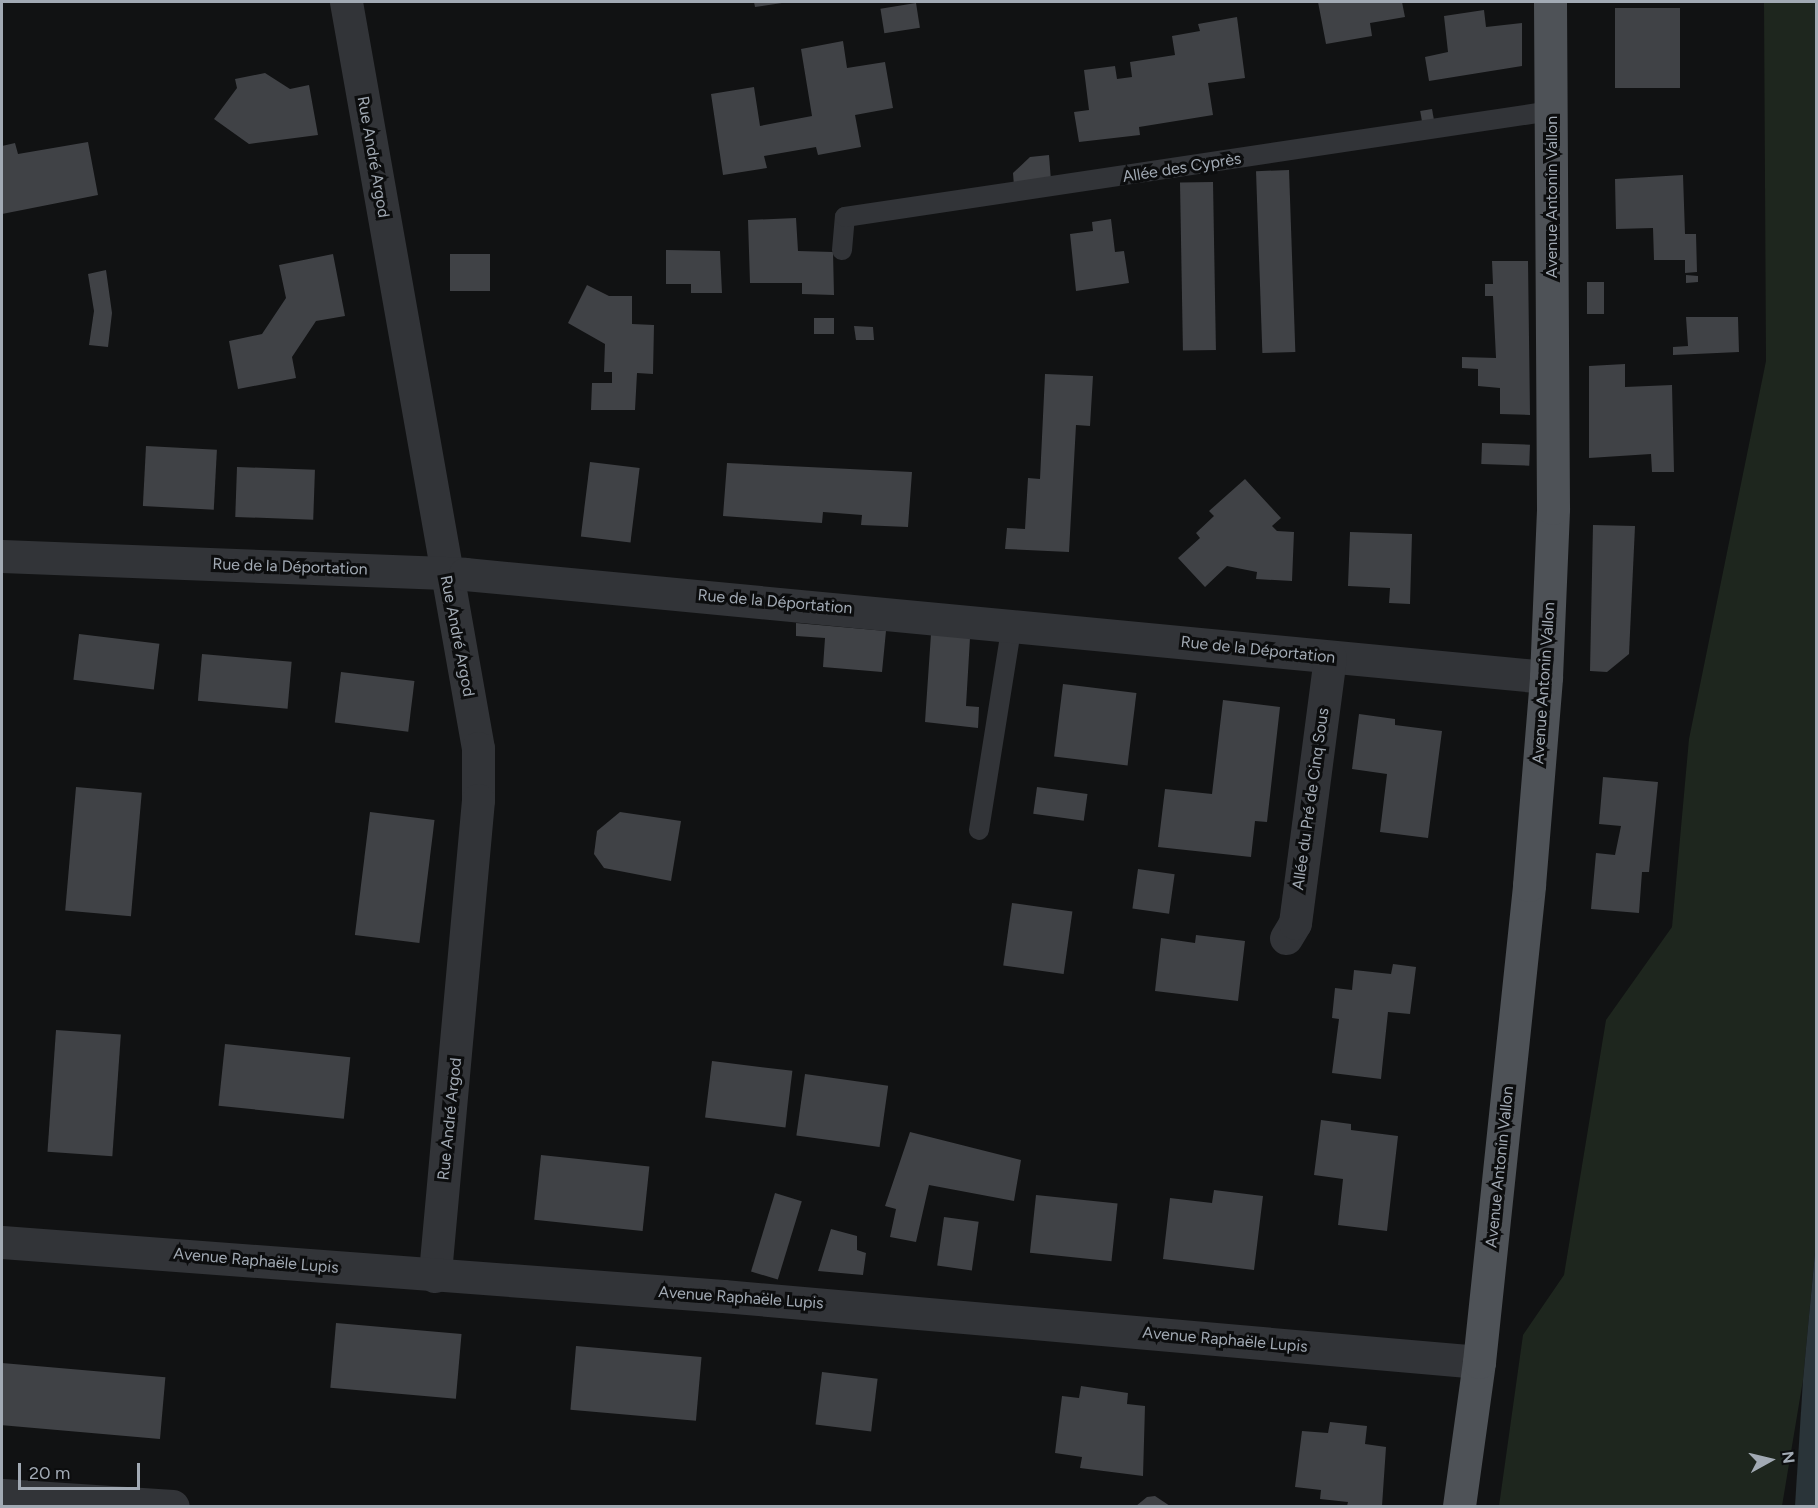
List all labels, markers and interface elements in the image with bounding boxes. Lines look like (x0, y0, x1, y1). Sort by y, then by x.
street label: Rue André Argod (353, 95, 393, 219)
street label: Avenue Antonin Vallon (1542, 116, 1562, 278)
street label: Allée des Cyprès (1121, 149, 1243, 187)
street label: Rue de la Déportation (212, 555, 368, 579)
street label: Rue André Argod (436, 574, 478, 698)
street label: Rue de la Déportation (697, 586, 853, 618)
street label: Avenue Antonin Vallon (1529, 601, 1559, 765)
street label: Rue de la Déportation (1180, 632, 1336, 668)
street label: Allée du Pré de Cinq Sous (1289, 707, 1333, 891)
street label: Rue André Argod (434, 1057, 466, 1181)
street label: Avenue Antonin Vallon (1482, 1085, 1518, 1249)
street label: Avenue Raphaële Lupis (173, 1244, 339, 1278)
street label: Avenue Raphaële Lupis (658, 1283, 824, 1313)
street label: Avenue Raphaële Lupis (1142, 1323, 1308, 1357)
north arrow (1740, 1430, 1800, 1490)
text: N (1778, 1450, 1799, 1465)
scale bar (21, 1451, 142, 1489)
text: 20 m (29, 1462, 70, 1484)

